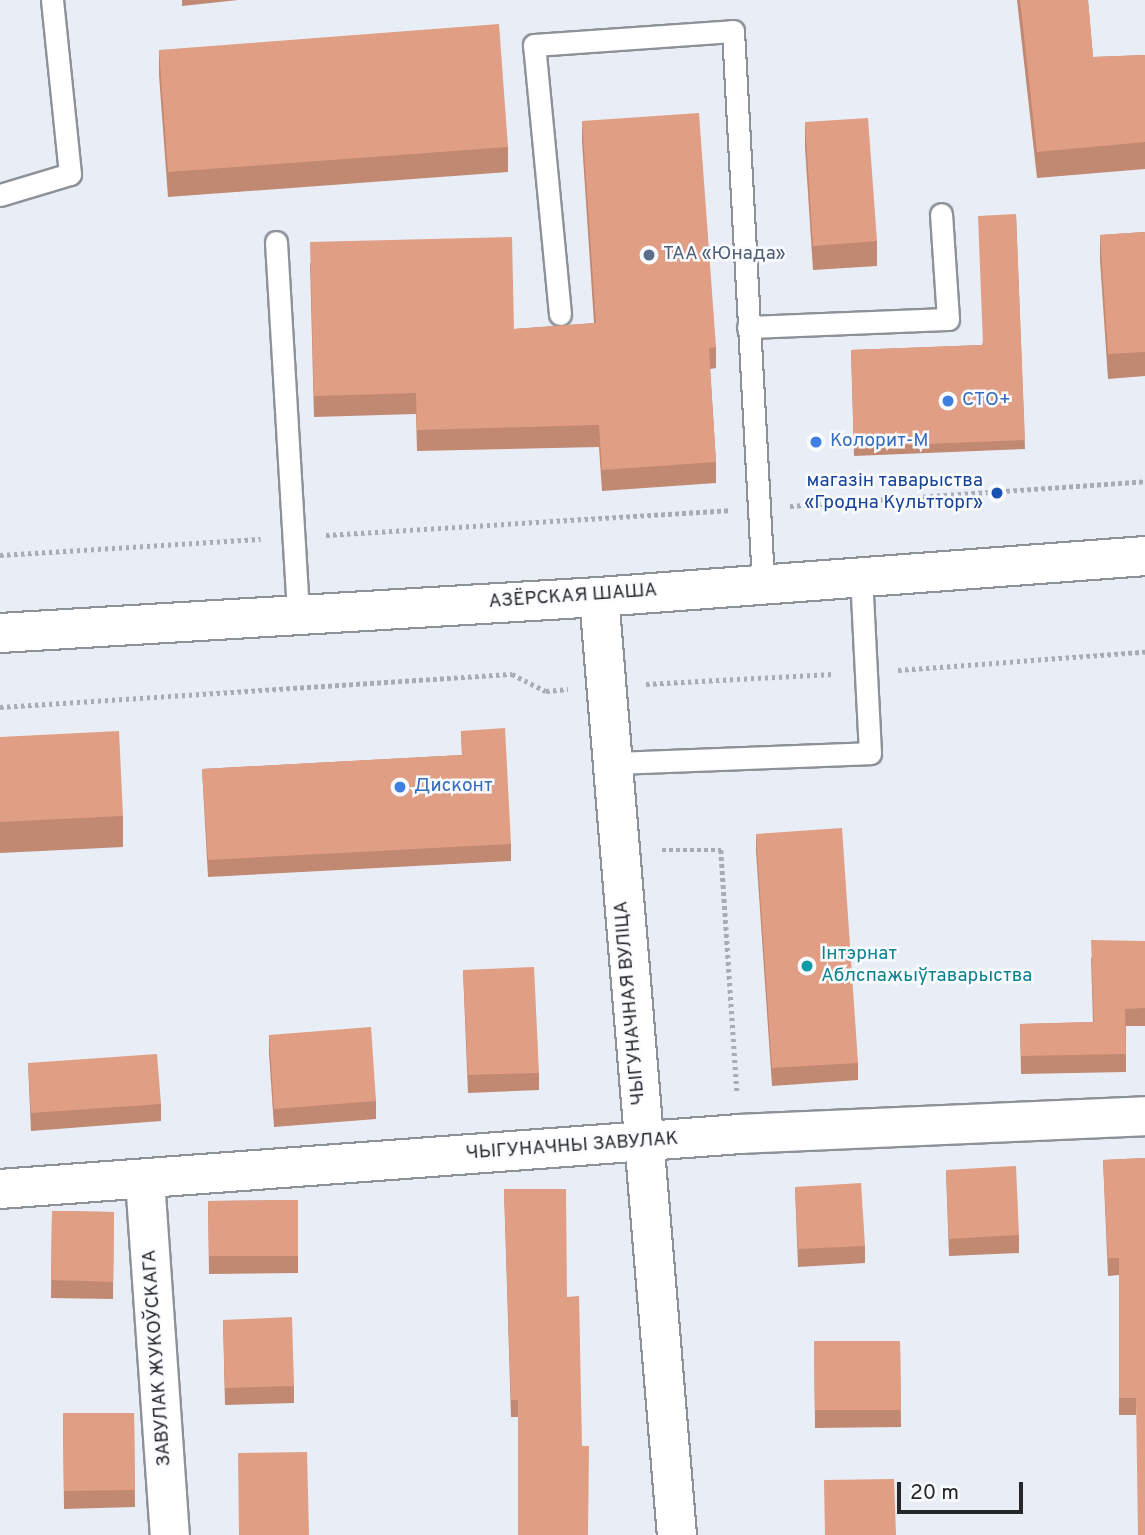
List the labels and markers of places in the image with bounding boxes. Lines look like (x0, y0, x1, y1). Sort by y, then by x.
place label: ТАА «Юнада» (663, 244, 786, 266)
marker: ТАА «Юнада» (641, 247, 657, 263)
place label: СТО+ (962, 390, 1011, 412)
marker: СТО+ (940, 393, 956, 409)
place label: Колорит-М (830, 431, 928, 453)
marker: Колорит-М (808, 434, 824, 450)
place label: магазін таварыства «Гродна Культторг» (804, 471, 983, 515)
marker: магазін таварыства «Гродна Культторг» (989, 485, 1005, 501)
place label: Дисконт (414, 776, 493, 798)
marker: Дисконт (392, 779, 408, 795)
place label: Інтэрнат Аблспажыўтаварыства (821, 944, 1032, 988)
marker: Інтэрнат Аблспажыўтаварыства (799, 958, 815, 974)

